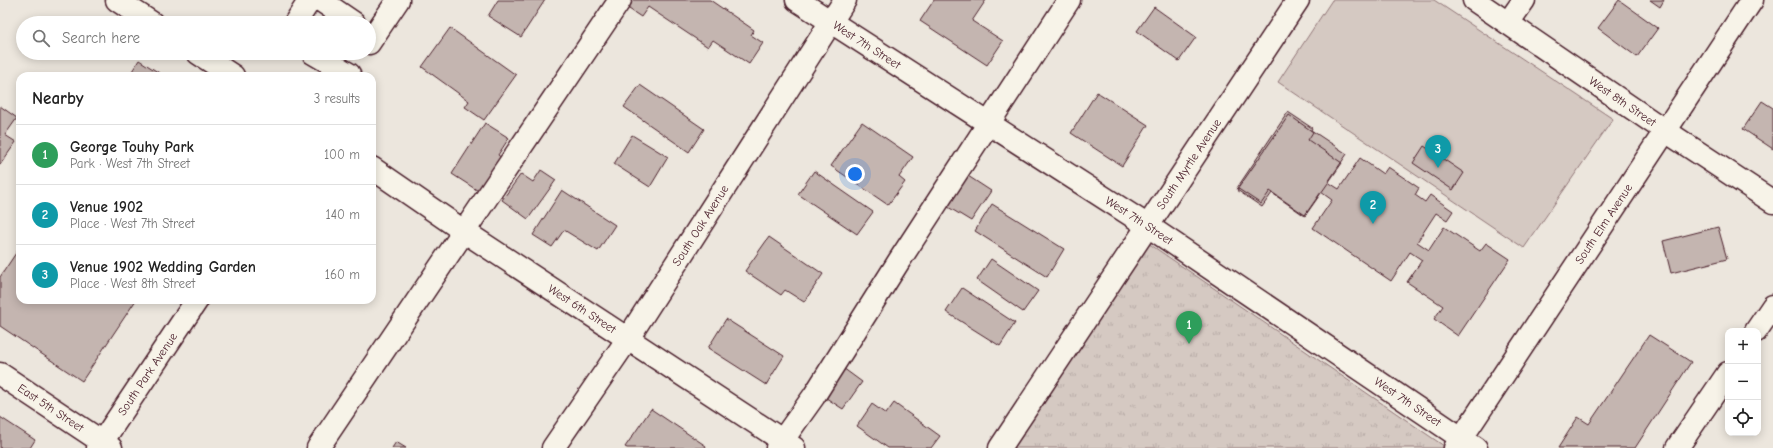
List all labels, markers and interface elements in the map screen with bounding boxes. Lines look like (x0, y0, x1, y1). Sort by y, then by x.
search box (16, 16, 376, 60)
street label: West 7th Street (830, 18, 904, 72)
icon: search (30, 27, 52, 49)
text: Search here (62, 29, 140, 47)
street label: West 8th Street (1586, 74, 1659, 130)
text: Nearby (32, 89, 83, 108)
text: 3 results (314, 91, 360, 106)
street label: South Myrtle Avenue (1154, 116, 1224, 212)
pin: 3 (1425, 135, 1451, 168)
text: George Touhy Park (70, 138, 194, 156)
text: 1 (42, 147, 48, 162)
text: 100 m (324, 147, 360, 162)
text: Park · West 7th Street (70, 156, 190, 171)
your location (845, 164, 865, 184)
street label: South Elm Avenue (1572, 181, 1635, 267)
street label: South Oak Avenue (669, 182, 732, 269)
pin: 2 (1360, 191, 1386, 224)
street label: West 7th Street (1103, 193, 1176, 248)
text: Venue 1902 (70, 198, 143, 216)
text: 2 (42, 207, 48, 222)
text: 140 m (326, 207, 360, 222)
text: Place · West 7th Street (70, 216, 195, 231)
text: Venue 1902 Wedding Garden (70, 258, 256, 276)
text: 3 (42, 267, 48, 282)
text: 160 m (325, 267, 360, 282)
text: Place · West 8th Street (70, 276, 195, 291)
street label: West 6th Street (545, 281, 619, 337)
pin: 1 (1176, 311, 1202, 344)
map controls (1725, 328, 1761, 436)
button: + (1725, 328, 1761, 364)
street label: South Park Avenue (115, 330, 180, 418)
button: − (1725, 364, 1761, 400)
street label: West 7th Street (1372, 374, 1444, 430)
street label: East 5th Street (15, 381, 87, 435)
button: locate (1725, 400, 1761, 436)

